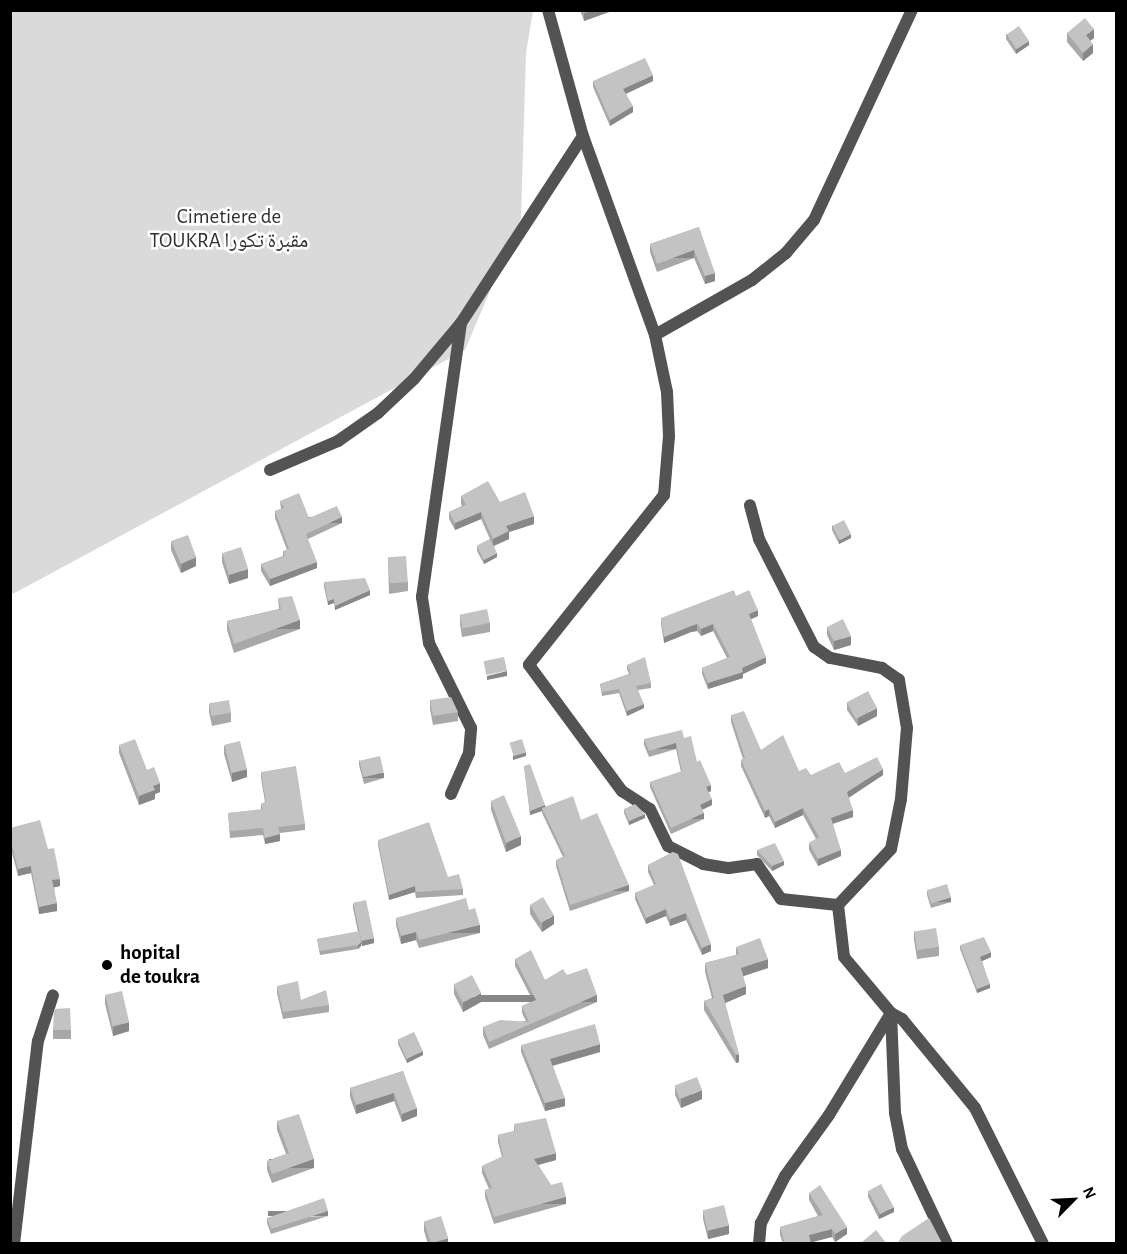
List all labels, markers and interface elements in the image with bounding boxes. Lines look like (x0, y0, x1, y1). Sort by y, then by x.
park label: Cimetiere de TOUKRA مقبرة تكورا (150, 204, 308, 254)
place label: hopital de toukra (120, 940, 200, 990)
marker: hopital de toukra (98, 956, 116, 974)
north arrow (1043, 1170, 1103, 1230)
text: N (1080, 1184, 1099, 1201)

